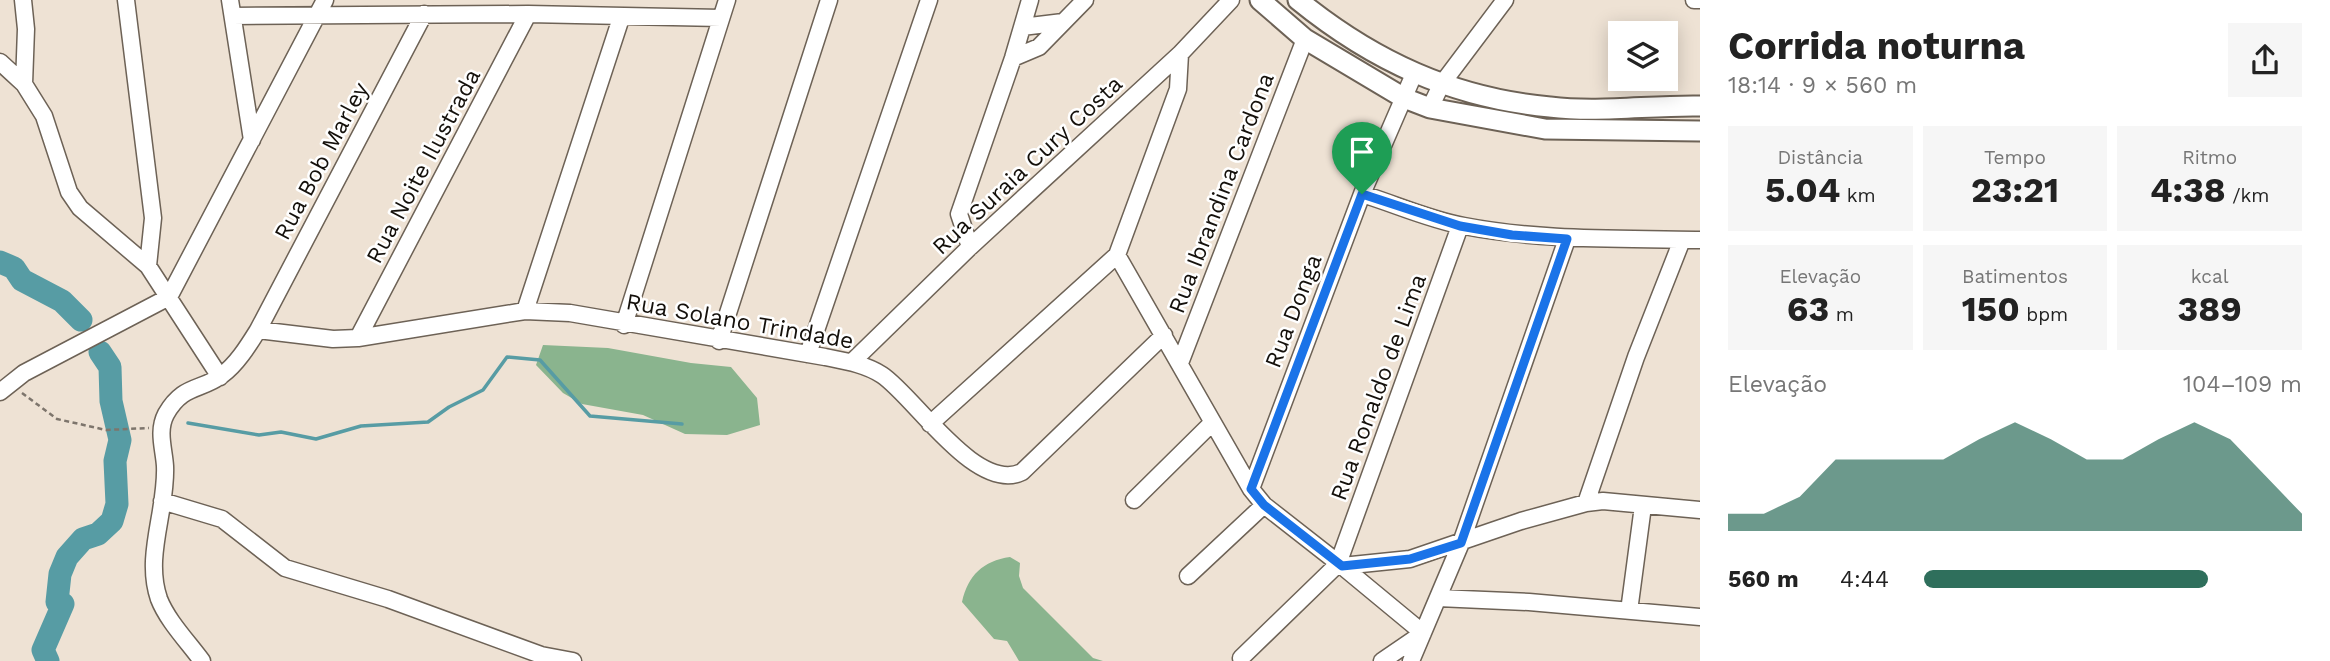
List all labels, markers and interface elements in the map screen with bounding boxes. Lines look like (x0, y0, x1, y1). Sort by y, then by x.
map controls (1608, 21, 1678, 91)
button: layers (1608, 21, 1678, 91)
button: share (2228, 23, 2302, 97)
text: Corrida noturna (1728, 24, 2025, 68)
street label: Rua Noite Ilustrada (361, 64, 486, 268)
street label: Rua Ibrandina Cardona (1163, 69, 1280, 317)
street label: Rua Suraia Cury Costa (927, 70, 1128, 260)
text: 18:14 · 9 × 560 m (1728, 72, 1917, 99)
street label: Rua Bob Marley (269, 78, 374, 244)
pin (1332, 122, 1392, 194)
icon: arrive (1343, 133, 1381, 171)
text: Distância (1778, 146, 1863, 169)
text: Tempo (1984, 146, 2046, 169)
text: Ritmo (2182, 146, 2237, 169)
text: 5.04 (1765, 169, 1840, 211)
text: 23:21 (1971, 169, 2059, 211)
text: 4:38 (2150, 169, 2226, 211)
text: km (1840, 184, 1876, 207)
text: /km (2226, 184, 2269, 207)
street label: Rua Donga (1259, 251, 1327, 372)
text: Elevação (1779, 265, 1861, 288)
text: Batimentos (1962, 265, 2068, 288)
text: kcal (2191, 265, 2228, 288)
street label: Rua Ronaldo de Lima (1325, 270, 1432, 504)
street label: Rua Solano Trindade (624, 288, 856, 355)
text: 63 (1787, 288, 1829, 330)
text: 150 (1962, 288, 2020, 330)
text: 389 (2178, 288, 2242, 330)
text: m (1829, 303, 1854, 326)
text: bpm (2020, 303, 2068, 326)
text: Elevação (1728, 371, 1827, 398)
text: 104–109 m (2183, 371, 2302, 398)
text: 560 m (1728, 566, 1799, 593)
text: 4:44 (1840, 566, 1889, 593)

